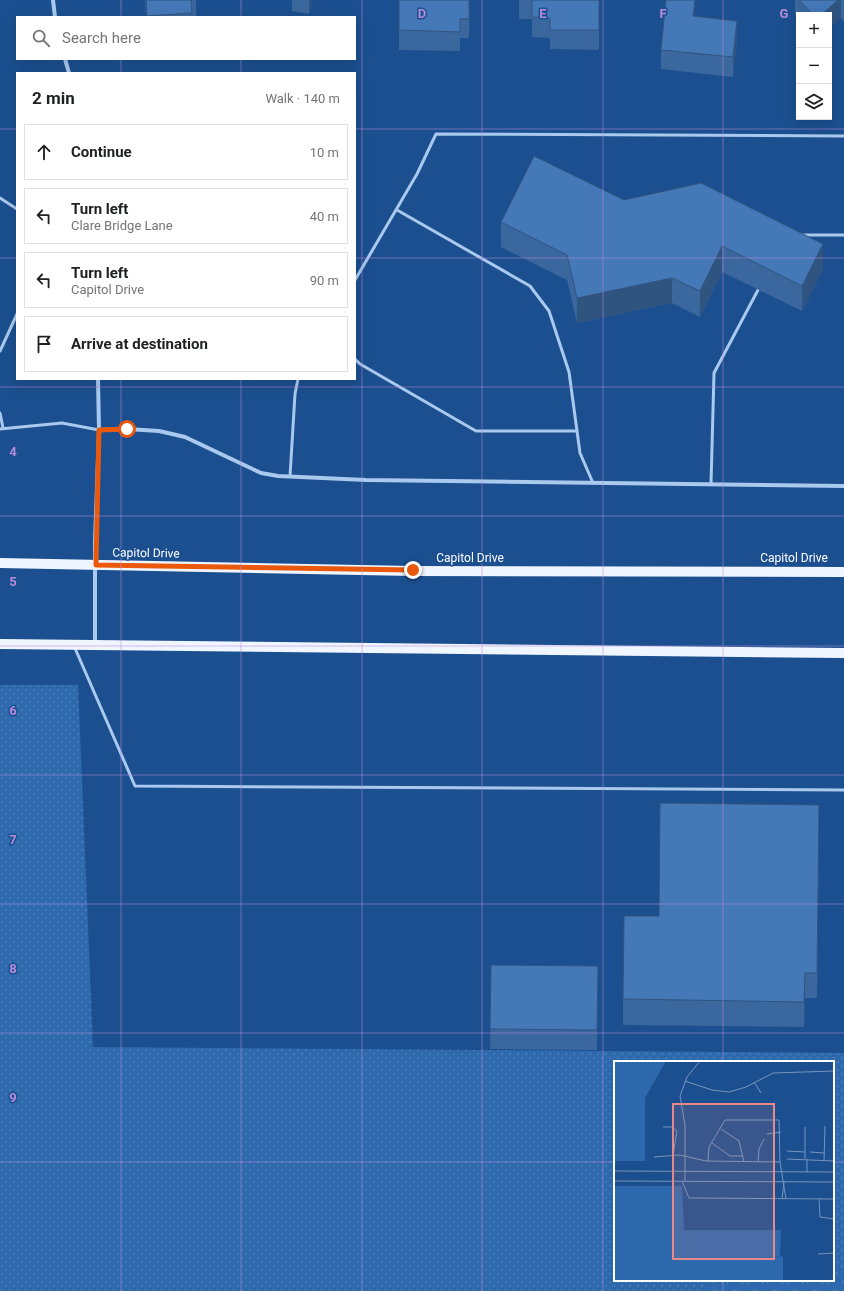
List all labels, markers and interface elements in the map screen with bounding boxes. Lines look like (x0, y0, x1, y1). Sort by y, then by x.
text: D (418, 6, 426, 21)
text: E (539, 6, 547, 21)
text: F (659, 6, 667, 21)
text: G (780, 6, 789, 21)
map controls (796, 12, 832, 120)
button: + (796, 12, 832, 48)
search box (16, 16, 356, 60)
icon: search (30, 27, 52, 49)
text: Search here (62, 29, 141, 47)
button: − (796, 48, 832, 84)
button: layers (796, 84, 832, 120)
text: 2 min (32, 88, 75, 108)
text: Walk · 140 m (265, 91, 340, 106)
icon: ahead (33, 141, 55, 163)
text: Continue (71, 143, 132, 161)
text: 10 m (310, 145, 339, 160)
text: Turn left (71, 200, 128, 218)
icon: left (33, 205, 55, 227)
text: 40 m (310, 209, 339, 224)
text: Clare Bridge Lane (71, 218, 173, 233)
text: Turn left (71, 264, 128, 282)
icon: left (33, 269, 55, 291)
text: 90 m (310, 273, 339, 288)
text: Capitol Drive (71, 282, 144, 297)
icon: arrive (33, 333, 55, 355)
text: Arrive at destination (71, 335, 208, 353)
route start (118, 420, 136, 438)
text: 4 (9, 444, 17, 459)
street label: Capitol Drive (112, 545, 180, 561)
street label: Capitol Drive (436, 551, 504, 565)
street label: Capitol Drive (760, 551, 828, 565)
route end (404, 561, 422, 579)
text: 5 (9, 574, 17, 589)
text: 6 (9, 703, 17, 718)
text: 7 (9, 832, 17, 847)
text: 8 (9, 961, 17, 976)
inset map (614, 1061, 834, 1281)
text: 9 (9, 1090, 17, 1105)

